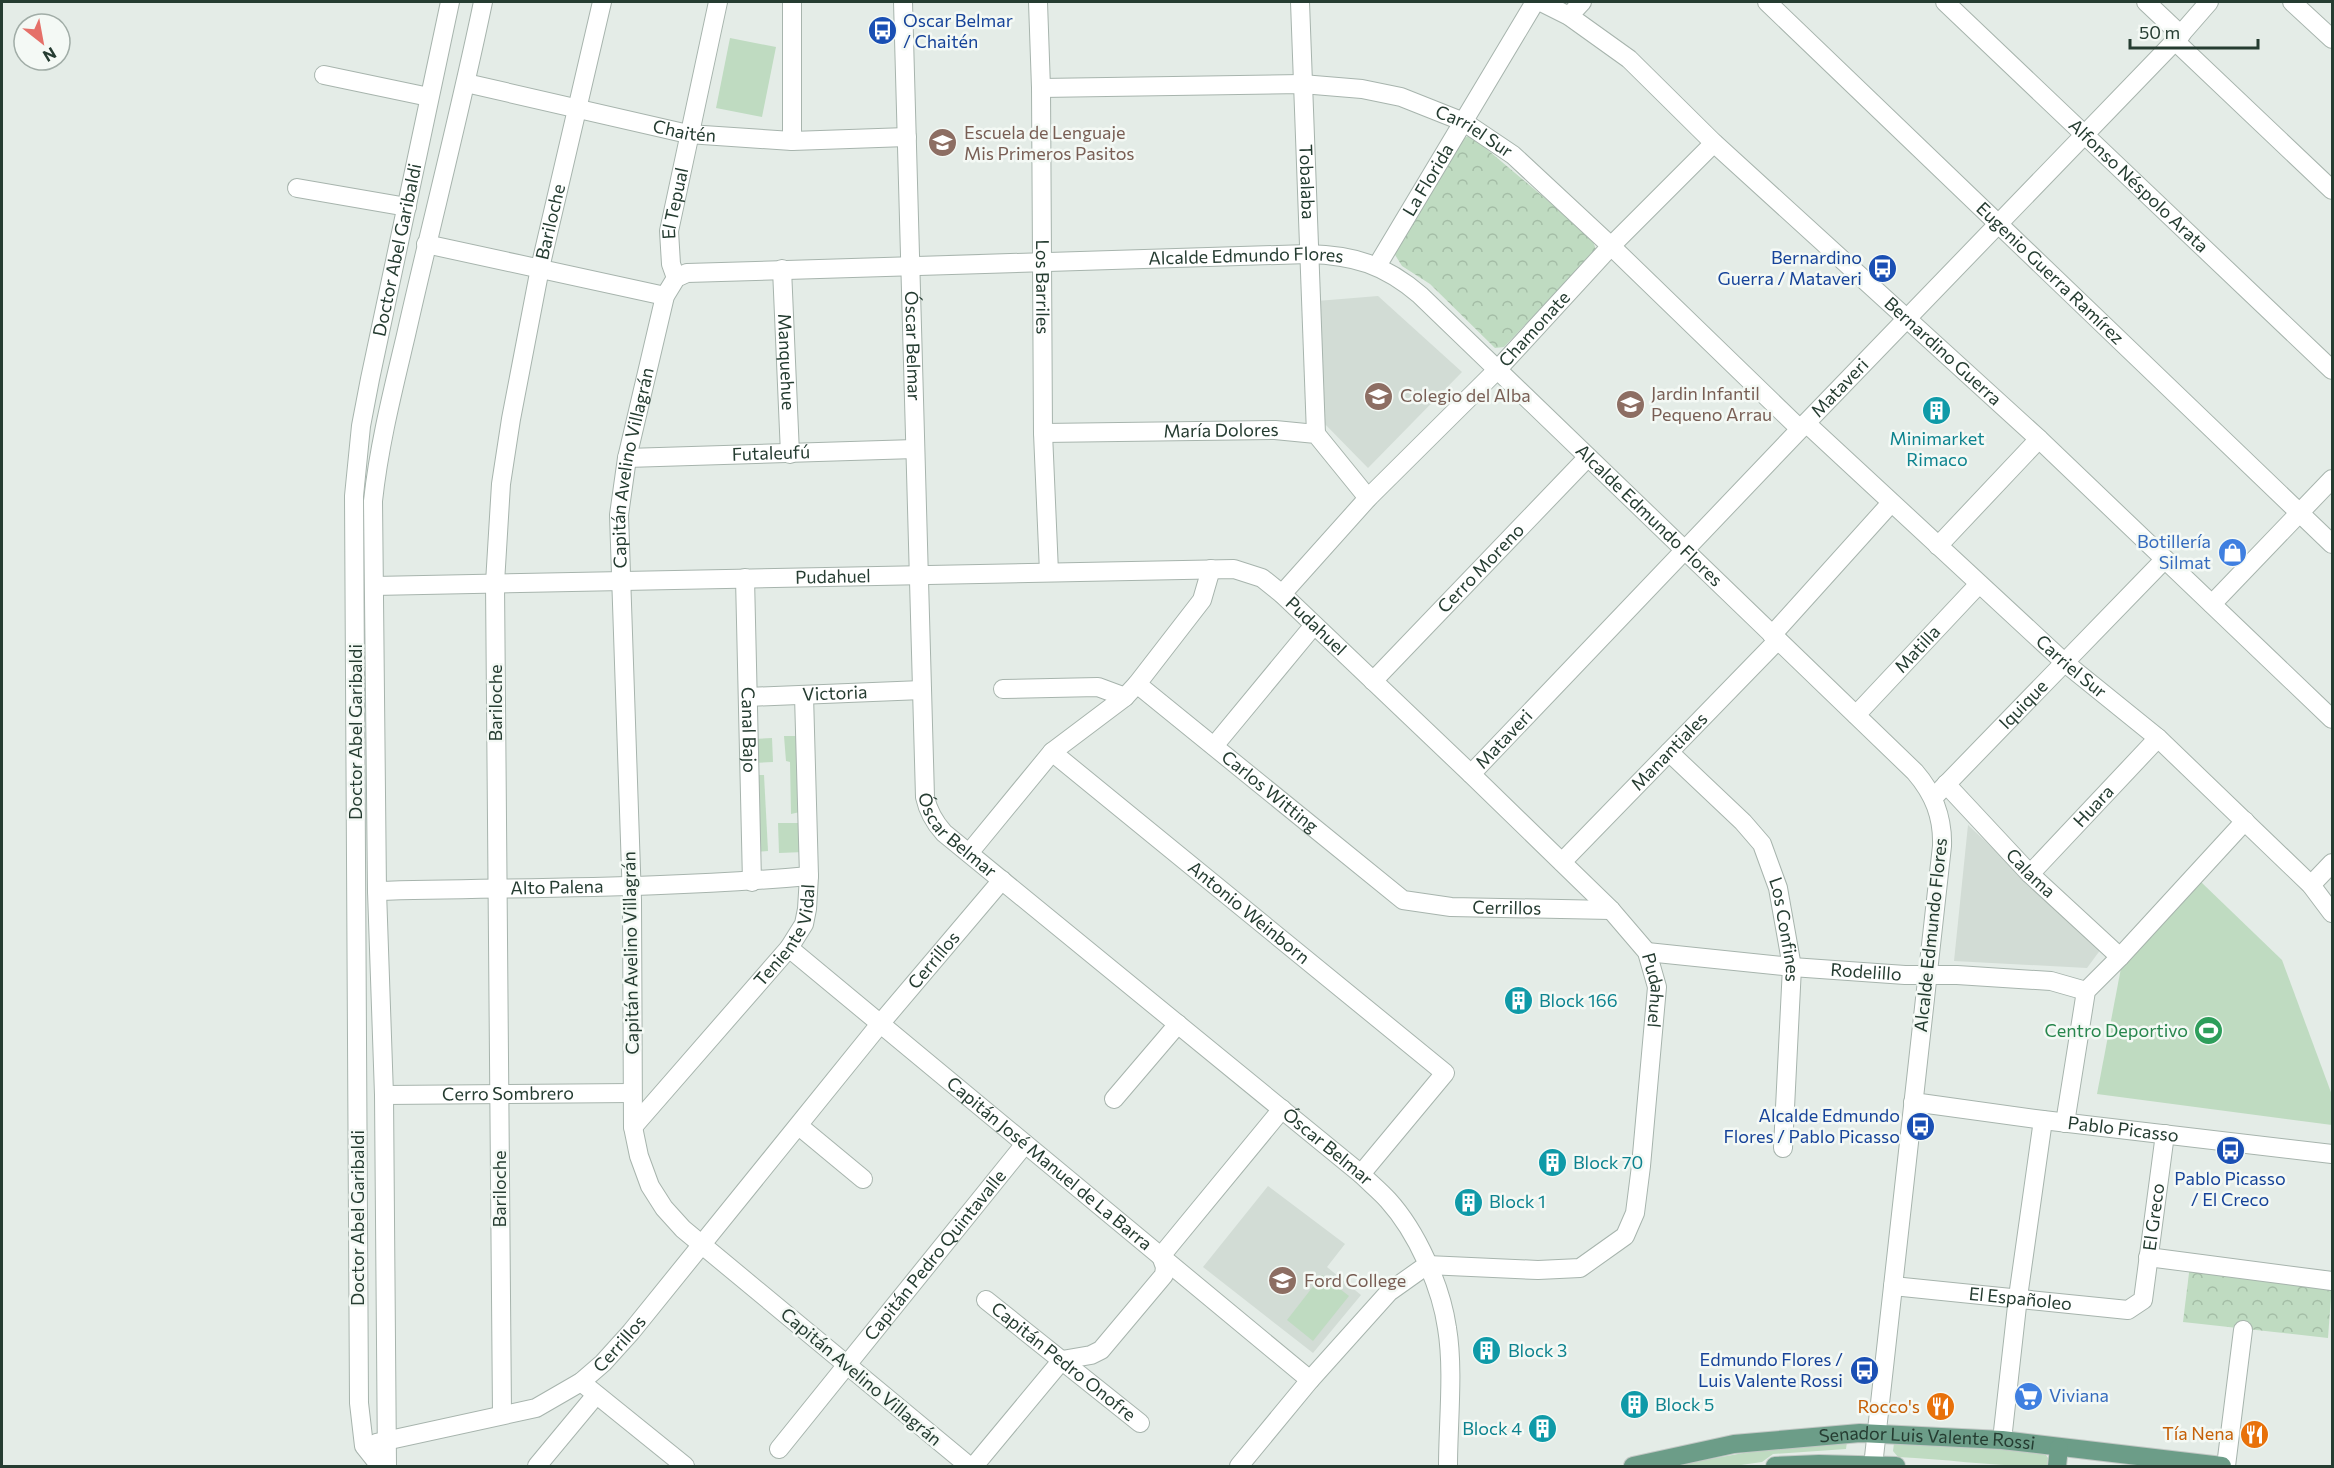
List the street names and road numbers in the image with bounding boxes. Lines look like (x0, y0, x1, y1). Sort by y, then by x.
street label: Carriel Sur (1433, 100, 1517, 162)
street label: Chaitén (651, 114, 717, 146)
street label: Alfonso Néspolo Arata (2065, 114, 2214, 257)
street label: La Florida (1397, 139, 1458, 220)
street label: Tobalaba (1295, 144, 1320, 220)
street label: Doctor Abel Garibaldi (367, 161, 425, 338)
street label: El Tepual (657, 165, 692, 240)
street label: Bariloche (530, 182, 569, 262)
street label: Eugenio Guerra Ramírez (1972, 197, 2129, 348)
street label: Los Barriles (1032, 239, 1054, 334)
street label: Alcalde Edmundo Flores (1148, 242, 1345, 269)
street label: Chamonate (1493, 286, 1574, 371)
street label: Óscar Belmar (901, 291, 926, 401)
street label: Bernardino Guerra (1880, 292, 2007, 410)
street label: Manquehue (774, 313, 800, 411)
street label: Mataveri (1806, 353, 1873, 421)
street label: Capitán Avelino Villagrán (607, 365, 658, 569)
street label: María Dolores (1163, 418, 1279, 441)
street label: Alcalde Edmundo Flores (1572, 439, 1728, 591)
street label: Futaleufú (731, 440, 810, 465)
street label: Cerro Moreno (1432, 518, 1528, 617)
street label: Pudahuel (795, 564, 871, 588)
street label: Pudahuel (1282, 592, 1352, 660)
street label: Matilla (1889, 620, 1944, 677)
street label: Carriel Sur (2032, 630, 2112, 702)
street label: Doctor Abel Garibaldi (344, 644, 366, 820)
street label: Bariloche (484, 665, 506, 741)
street label: Iquique (1994, 675, 2052, 733)
street label: Victoria (802, 680, 868, 705)
street label: Canal Bajo (738, 687, 761, 773)
street label: Mataveri (1470, 704, 1537, 773)
street label: Manantiales (1626, 707, 1712, 795)
street label: Carlos Witting (1218, 745, 1323, 837)
street label: Huara (2068, 780, 2118, 831)
street label: Óscar Belmar (914, 790, 1002, 882)
street label: Alcalde Edmundo Flores (1909, 837, 1951, 1033)
street label: Calama (2002, 843, 2060, 902)
street label: Capitán Avelino Villagrán (617, 851, 643, 1055)
street label: Antonio Weinborn (1184, 856, 1315, 968)
street label: Los Confines (1765, 874, 1804, 982)
street label: Alto Palena (510, 875, 604, 898)
street label: Teniente Vidal (749, 883, 818, 990)
street label: Cerrillos (1472, 895, 1541, 919)
street label: Cerrillos (902, 926, 964, 993)
street label: Pudahuel (1638, 950, 1669, 1029)
street label: Rodelillo (1830, 958, 1902, 985)
street label: Capitán José Manuel de La Barra (943, 1071, 1157, 1254)
street label: Cerro Sombrero (442, 1081, 574, 1105)
street label: Óscar Belmar (1279, 1103, 1378, 1189)
street label: Pablo Picasso (2067, 1111, 2180, 1146)
street label: Doctor Abel Garibaldi (346, 1130, 368, 1306)
street label: Bariloche (488, 1151, 510, 1227)
street label: Capitán Pedro Quintavalle (859, 1165, 1010, 1344)
street label: El Greco (2138, 1182, 2168, 1252)
street label: El Españoleo (1968, 1282, 2073, 1314)
street label: Capitán Pedro Onofre (987, 1297, 1141, 1425)
street label: Capitán Avelino Villagrán (777, 1302, 947, 1450)
street label: Cerrillos (588, 1311, 650, 1377)
street label: Senador Luis Valente Rossi (1818, 1421, 2037, 1454)

